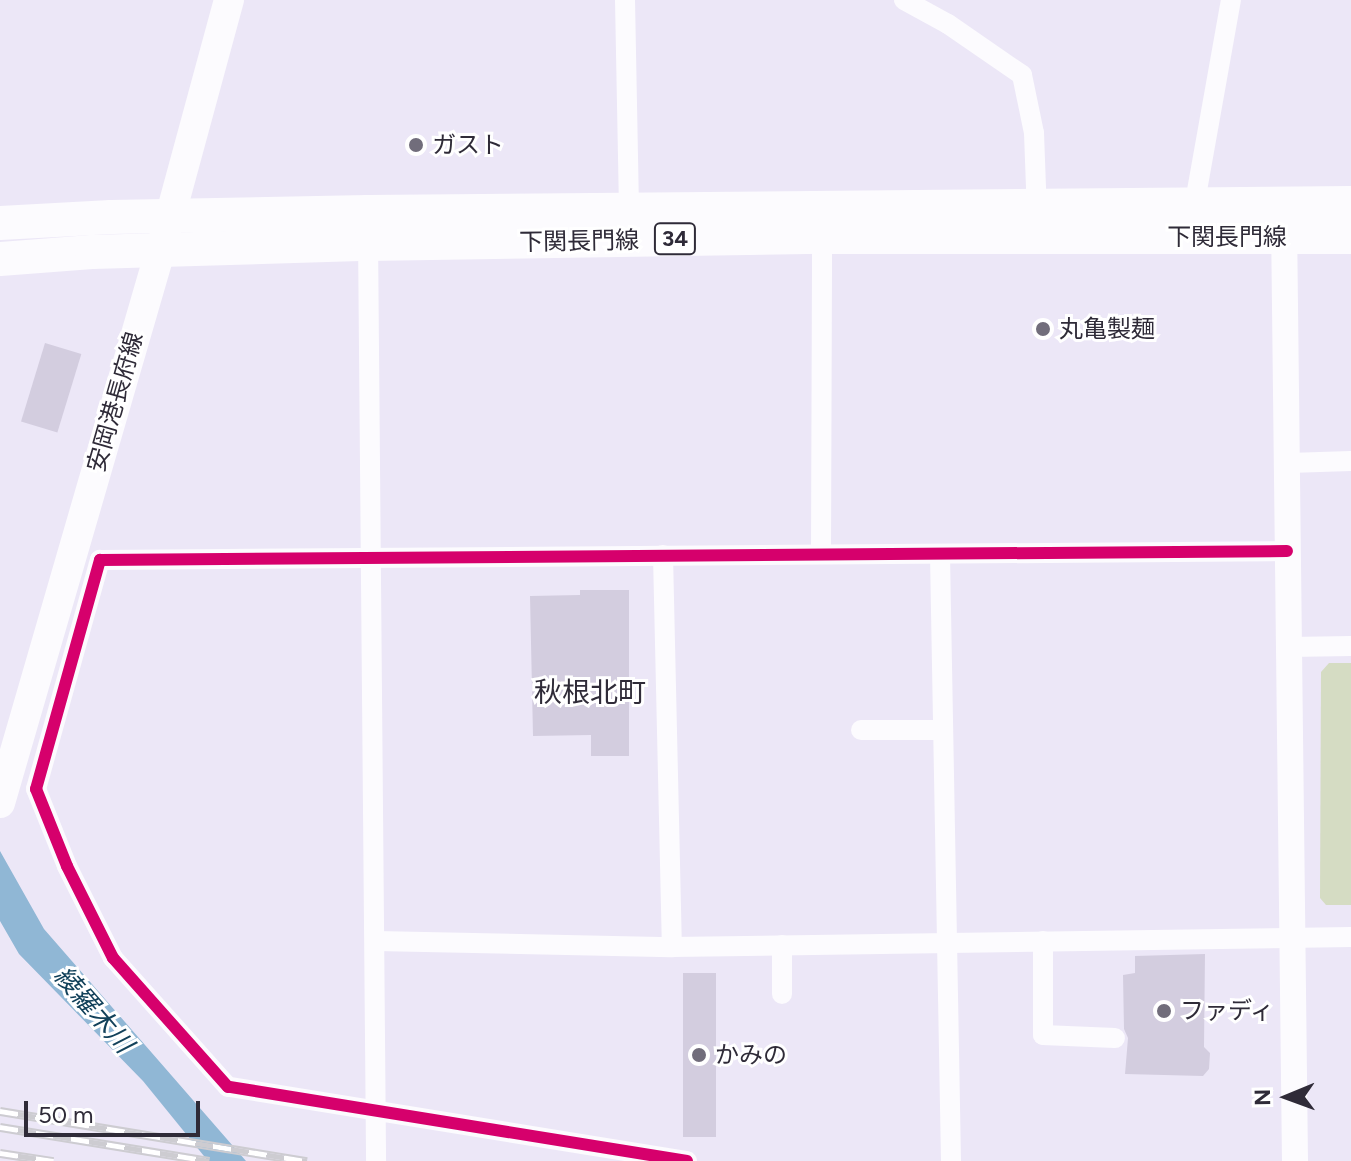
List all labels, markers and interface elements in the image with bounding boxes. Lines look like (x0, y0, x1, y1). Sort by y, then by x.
place label: ガスト (432, 131, 504, 159)
marker: ガスト (407, 136, 425, 154)
road number: 34 (653, 221, 697, 257)
street label: 下関長門線 (1167, 223, 1287, 251)
street label: 下関長門線 (519, 226, 639, 256)
place label: 丸亀製麺 (1059, 315, 1155, 343)
marker: 丸亀製麺 (1034, 320, 1052, 338)
street label: 安岡港長府線 (81, 329, 149, 475)
district label: 秋根北町 (534, 675, 646, 709)
water label: 綾羅木川 (47, 961, 139, 1059)
place label: ファディ (1180, 997, 1276, 1025)
marker: ファディ (1155, 1002, 1173, 1020)
place label: かみの (715, 1041, 787, 1069)
marker: かみの (690, 1046, 708, 1064)
north arrow (1247, 1057, 1327, 1137)
scale bar (28, 1085, 204, 1135)
text: N (1249, 1089, 1276, 1106)
text: 50 m (38, 1100, 94, 1129)

